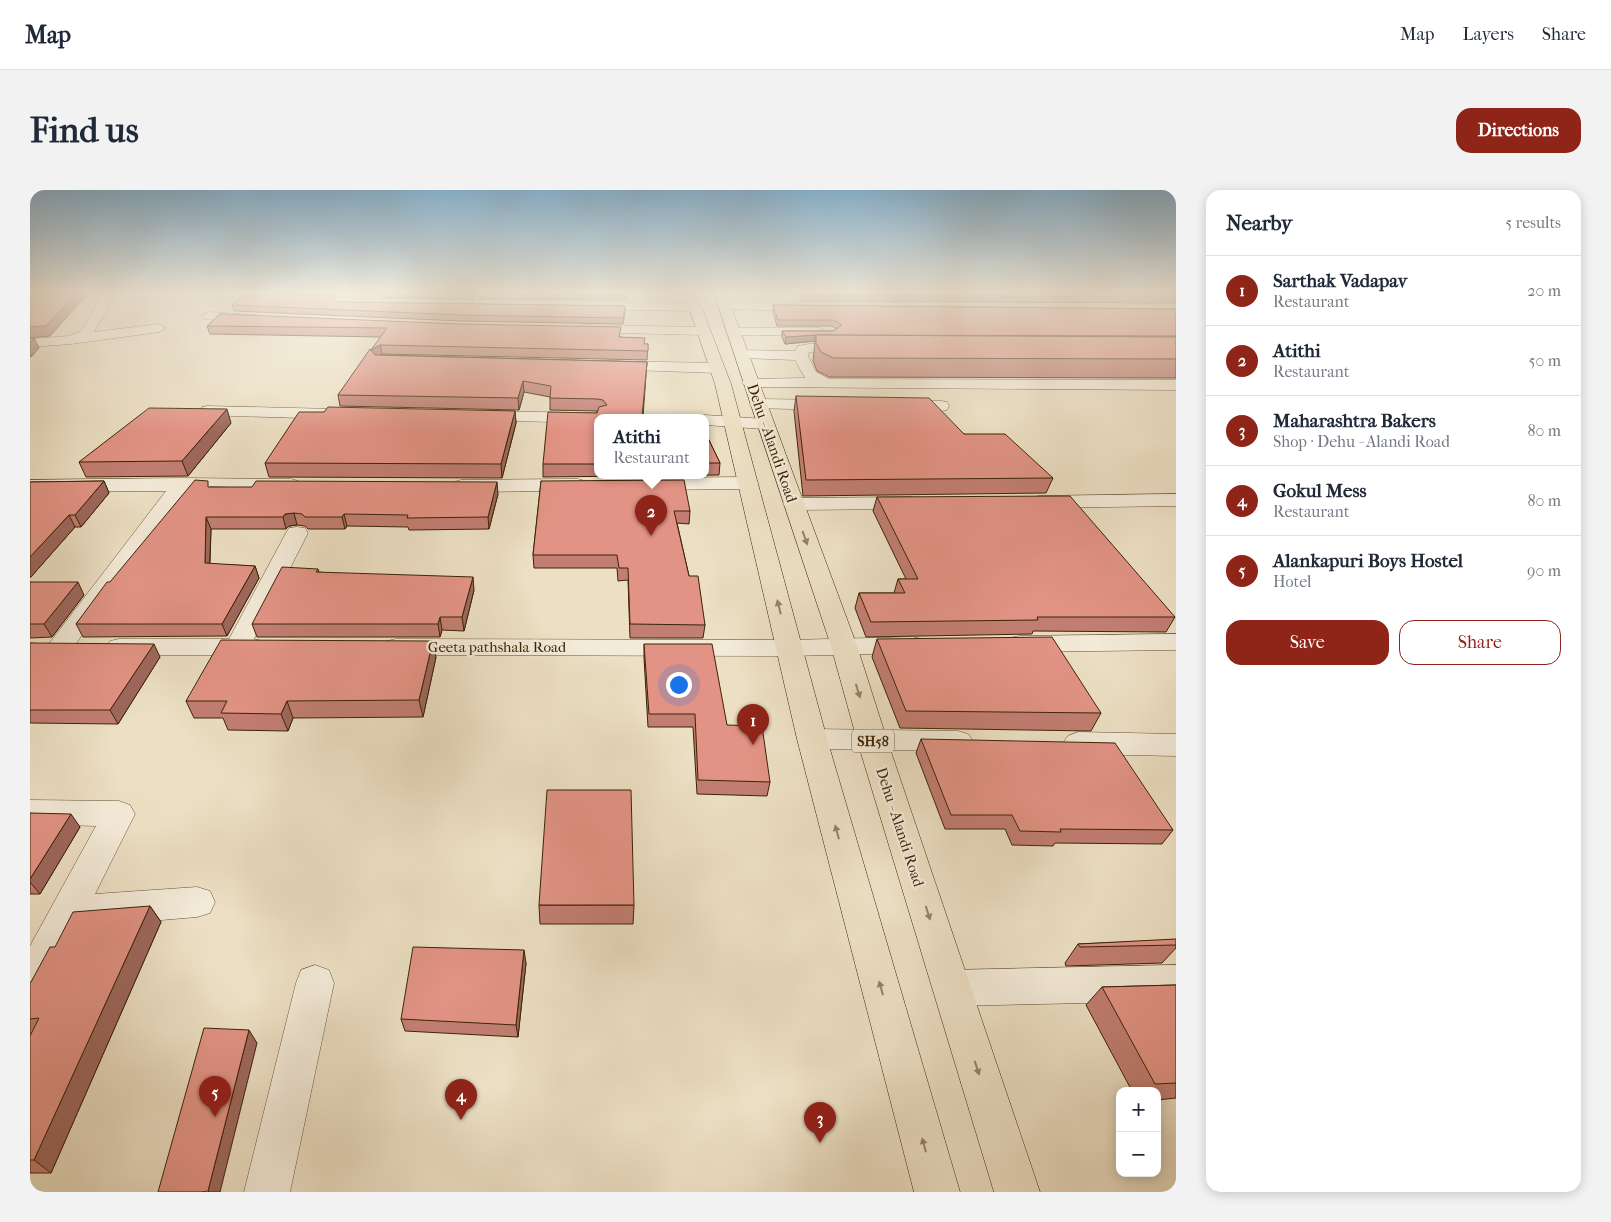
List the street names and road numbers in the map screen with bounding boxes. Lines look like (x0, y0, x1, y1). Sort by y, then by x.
street label: Dehu - Alandi Road (743, 381, 801, 506)
street label: Geeta pathshala Road (428, 638, 567, 656)
road number: SH58 (852, 730, 894, 752)
street label: Dehu - Alandi Road (872, 765, 928, 890)

